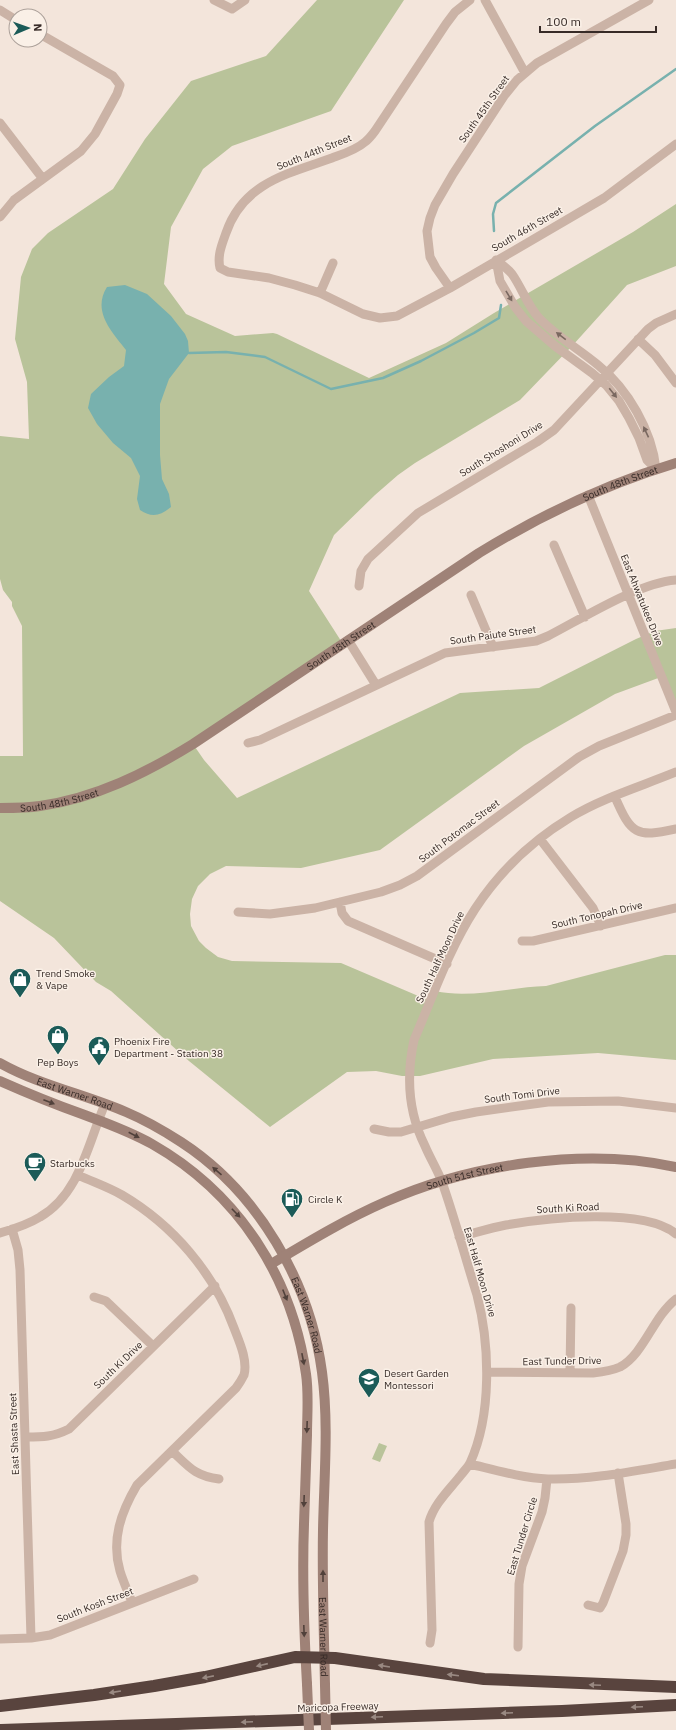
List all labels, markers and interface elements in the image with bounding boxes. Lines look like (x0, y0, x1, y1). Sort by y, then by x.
north arrow (8, 8, 48, 48)
scale bar (540, 8, 656, 34)
text: 100 m (546, 14, 581, 29)
text: N (31, 23, 45, 32)
street label: South 45th Street (456, 72, 512, 145)
street label: South 44th Street (275, 131, 354, 173)
street label: South 46th Street (489, 203, 565, 255)
one-way arrow (505, 290, 512, 302)
one-way arrow (555, 332, 566, 340)
one-way arrow (609, 388, 617, 399)
street label: South Shoshoni Drive (457, 418, 545, 480)
one-way arrow (643, 426, 649, 438)
street label: South 48th Street (580, 463, 660, 504)
street label: East Ahwatukee Drive (618, 552, 667, 648)
street label: South 48th Street (304, 618, 378, 673)
street label: South Paiute Street (449, 622, 537, 647)
street label: South 48th Street (20, 785, 101, 814)
street label: South Potomac Street (416, 796, 502, 866)
street label: South Tonopah Drive (550, 898, 644, 932)
street label: South Half Moon Drive (413, 909, 467, 1005)
shop icon: Trend Smoke & Vape (7, 966, 33, 999)
place label: Trend Smoke & Vape (36, 967, 95, 992)
shop icon: Pep Boys (45, 1023, 71, 1056)
public building icon: Phoenix Fire Department - Station 38 (86, 1034, 112, 1067)
place label: Phoenix Fire Department - Station 38 (114, 1035, 223, 1060)
place label: Pep Boys (37, 1056, 79, 1069)
street label: East Warner Road (35, 1074, 115, 1113)
street label: South Tomi Drive (483, 1084, 561, 1106)
one-way arrow (44, 1099, 56, 1105)
one-way arrow (128, 1131, 140, 1138)
cafe icon: Starbucks (22, 1150, 48, 1183)
place label: Starbucks (50, 1157, 95, 1170)
street label: South 51st Street (425, 1160, 505, 1192)
one-way arrow (212, 1167, 222, 1176)
fuel station icon: Circle K (279, 1186, 305, 1219)
place label: Circle K (308, 1193, 343, 1206)
street label: South Ki Road (536, 1200, 600, 1216)
one-way arrow (231, 1208, 241, 1218)
street label: East Half Moon Drive (461, 1225, 499, 1319)
street label: East Warner Road (289, 1275, 325, 1355)
one-way arrow (282, 1290, 288, 1301)
street label: South Ki Drive (91, 1338, 146, 1392)
one-way arrow (300, 1353, 306, 1366)
street label: East Tunder Drive (522, 1354, 602, 1368)
school or university icon: Desert Garden Montessori (356, 1366, 382, 1399)
place label: Desert Garden Montessori (384, 1367, 449, 1392)
street label: East Shasta Street (6, 1392, 22, 1475)
one-way arrow (304, 1421, 310, 1434)
one-way arrow (301, 1495, 308, 1507)
street label: East Tunder Circle (504, 1495, 540, 1577)
one-way arrow (320, 1569, 326, 1582)
street label: South Kosh Street (55, 1584, 135, 1626)
street label: East Warner Road (317, 1597, 331, 1677)
one-way arrow (301, 1625, 307, 1638)
one-way arrow (256, 1662, 268, 1668)
one-way arrow (378, 1663, 390, 1669)
one-way arrow (447, 1672, 459, 1679)
one-way arrow (202, 1674, 214, 1680)
one-way arrow (589, 1681, 601, 1688)
one-way arrow (109, 1689, 121, 1695)
street label: Maricopa Freeway (297, 1699, 379, 1715)
one-way arrow (631, 1703, 643, 1710)
one-way arrow (501, 1709, 513, 1716)
one-way arrow (371, 1714, 383, 1721)
one-way arrow (240, 1719, 253, 1725)

